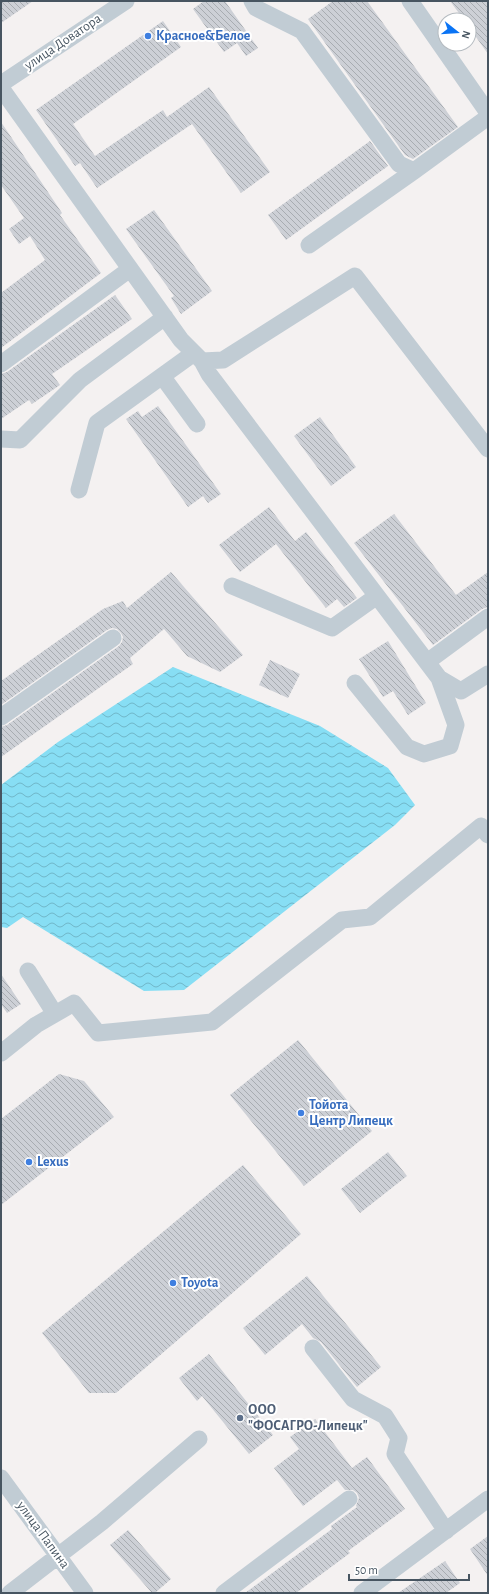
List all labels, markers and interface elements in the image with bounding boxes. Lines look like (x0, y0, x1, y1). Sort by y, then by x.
street label: улица Доватора (21, 11, 104, 73)
north arrow (437, 12, 477, 52)
place label: Красное&Белое (156, 29, 251, 43)
text: N (460, 30, 472, 40)
marker: Красное&Белое (143, 31, 153, 41)
place label: Тойота Центр Липецк (309, 1098, 393, 1128)
marker: Тойота Центр Липецк (296, 1108, 306, 1118)
place label: Lexus (37, 1155, 69, 1169)
marker: Lexus (24, 1157, 34, 1167)
place label: Toyota (181, 1276, 219, 1290)
marker: Toyota (168, 1278, 178, 1288)
place label: ООО "ФОСАГРО-Липецк" (248, 1403, 368, 1433)
marker: ООО "ФОСАГРО-Липецк" (235, 1413, 245, 1423)
street label: улица Папина (13, 1498, 72, 1572)
scale bar (349, 1556, 469, 1582)
text: 50 m (355, 1564, 378, 1576)

